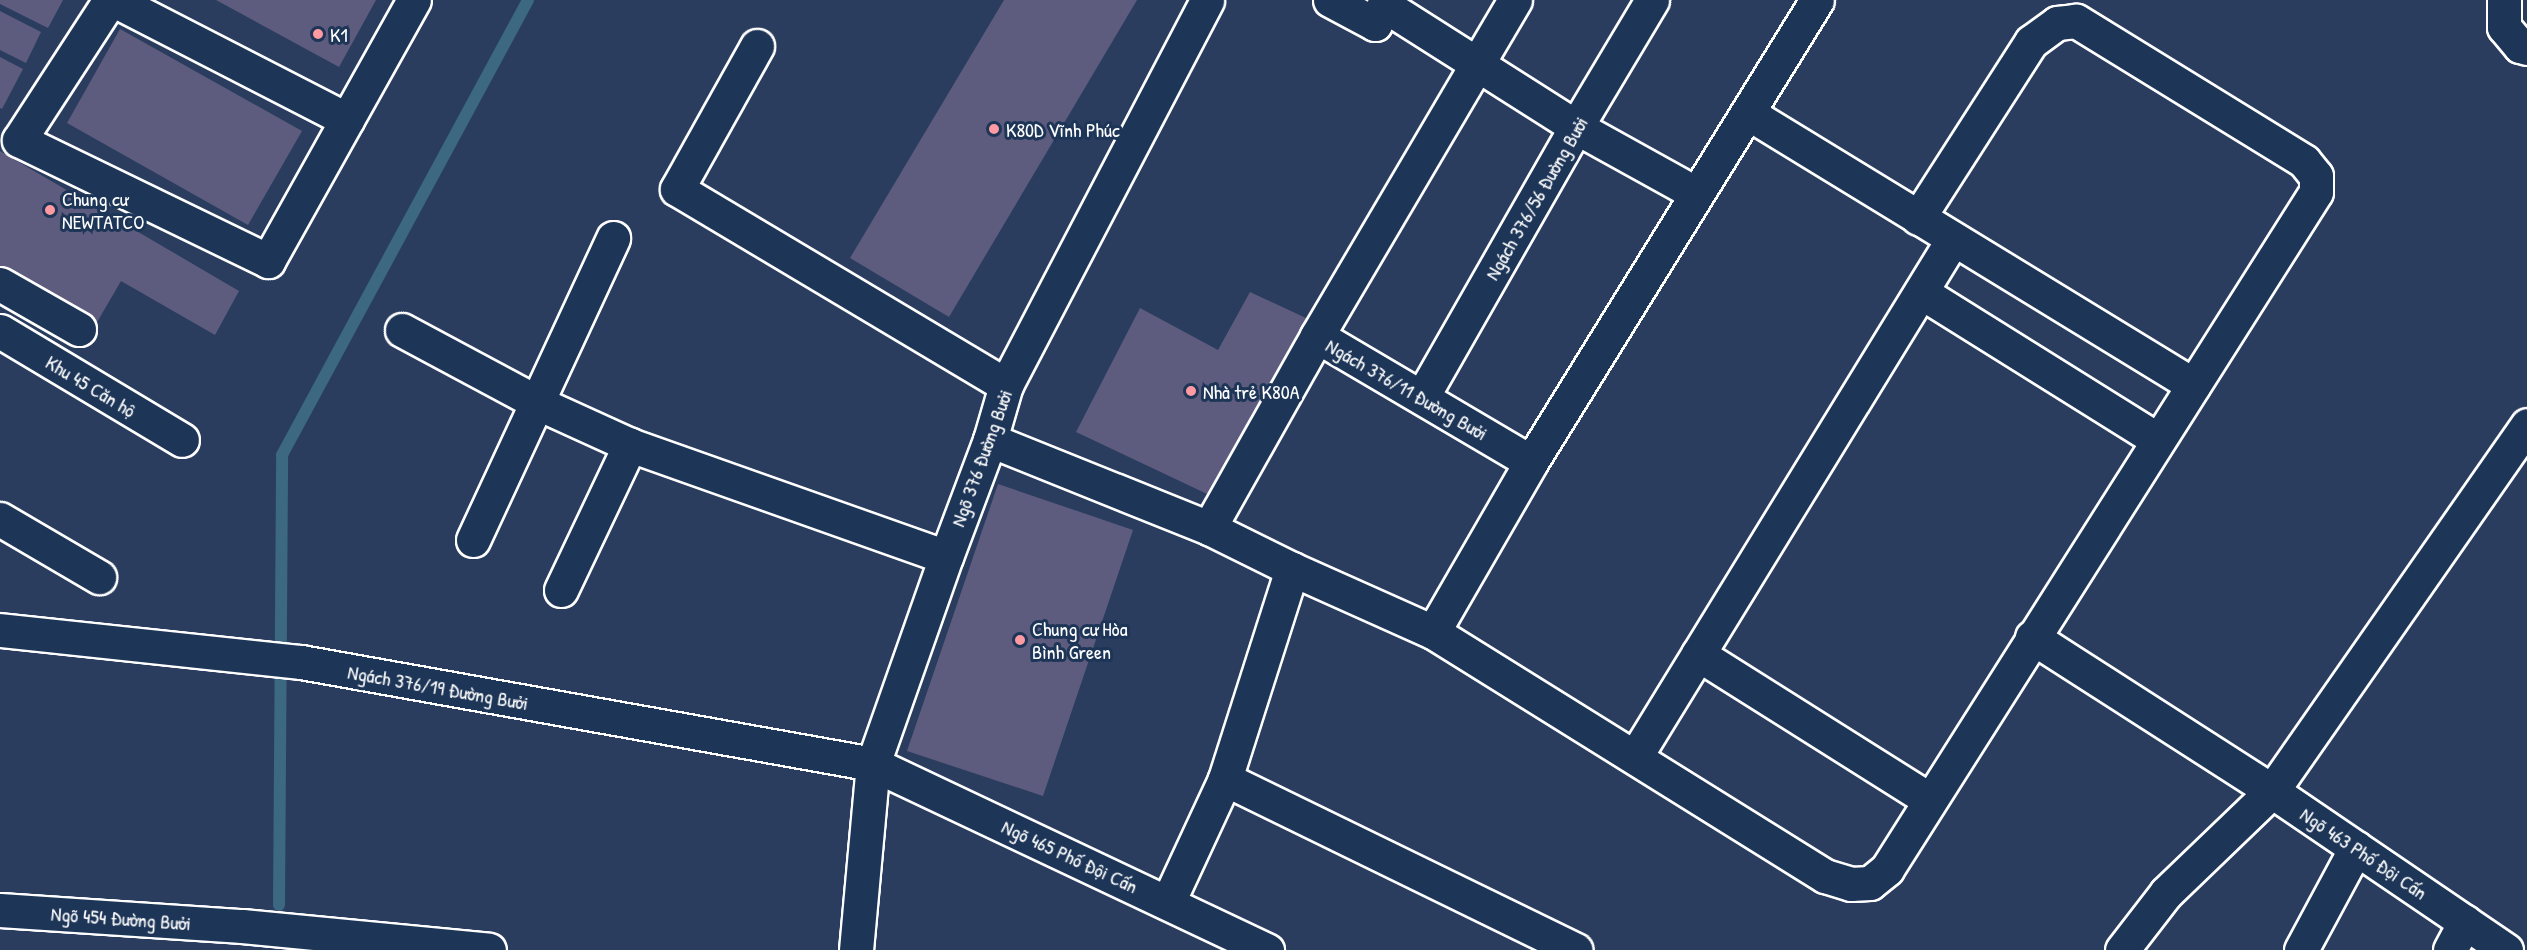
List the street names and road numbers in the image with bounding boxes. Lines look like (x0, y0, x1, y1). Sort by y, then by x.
street label: Ngách 376/56 Đường Bưởi (1479, 112, 1593, 284)
street label: Ngách 376/11 Đường Bưởi (1322, 333, 1492, 445)
street label: Khu 45 Căn hộ (42, 350, 140, 422)
street label: Ngõ 376 Đường Bưởi (945, 386, 1017, 530)
street label: Ngách 376/19 Đường Bưởi (346, 659, 530, 715)
street label: Ngõ 463 Phố Đội Cấn (2296, 802, 2432, 904)
street label: Ngõ 465 Phố Đội Cấn (998, 814, 1142, 898)
street label: Ngõ 454 Đường Bưởi (50, 901, 192, 935)

